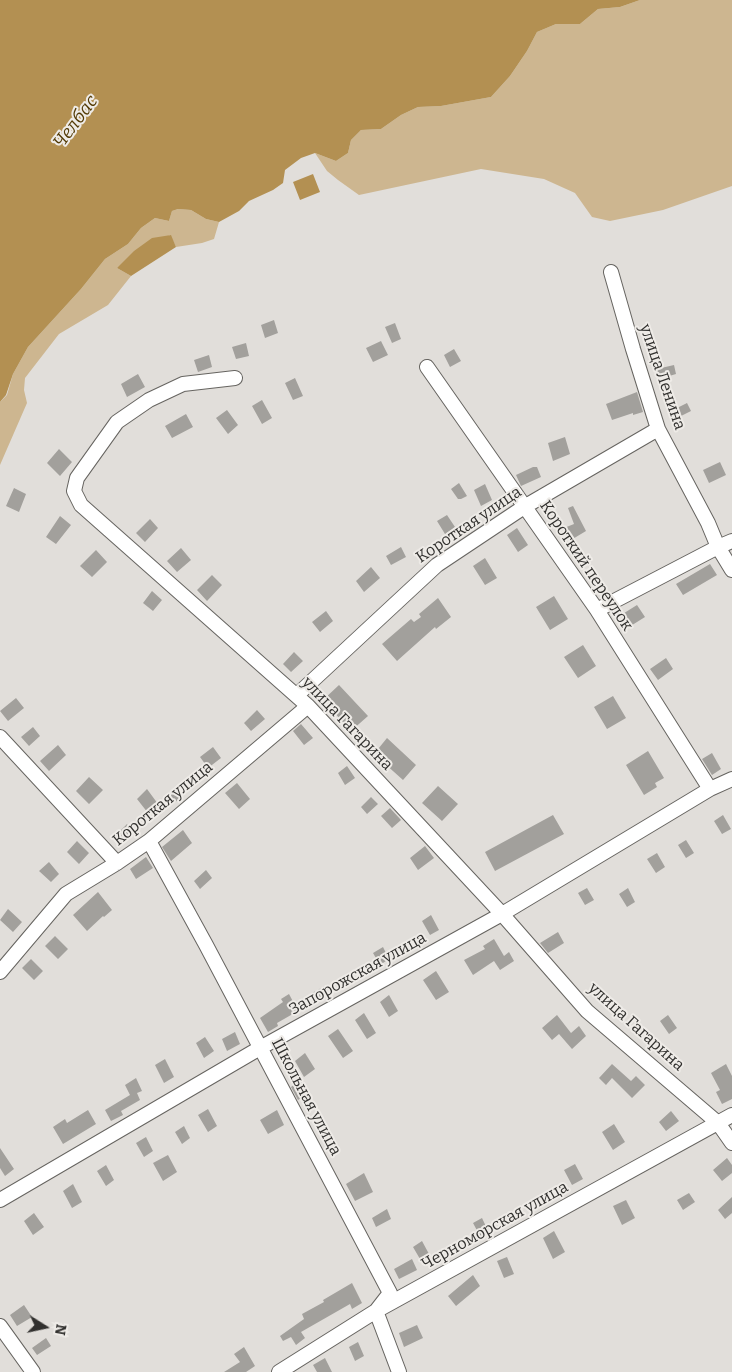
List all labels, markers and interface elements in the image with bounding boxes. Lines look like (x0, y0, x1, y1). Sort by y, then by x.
water label: Челбас (49, 91, 103, 153)
street label: улица Ленина (635, 322, 689, 432)
street label: Короткая улица (413, 483, 525, 567)
street label: Короткий переулок (535, 497, 637, 635)
street label: улица Гагарина (298, 673, 396, 775)
street label: Короткая улица (109, 758, 217, 850)
street label: Запорожская улица (286, 928, 430, 1020)
street label: улица Гагарина (584, 979, 688, 1075)
street label: Школьная улица (267, 1035, 345, 1159)
street label: Черноморская улица (418, 1178, 572, 1274)
north arrow (20, 1302, 70, 1352)
text: N (51, 1323, 70, 1336)

